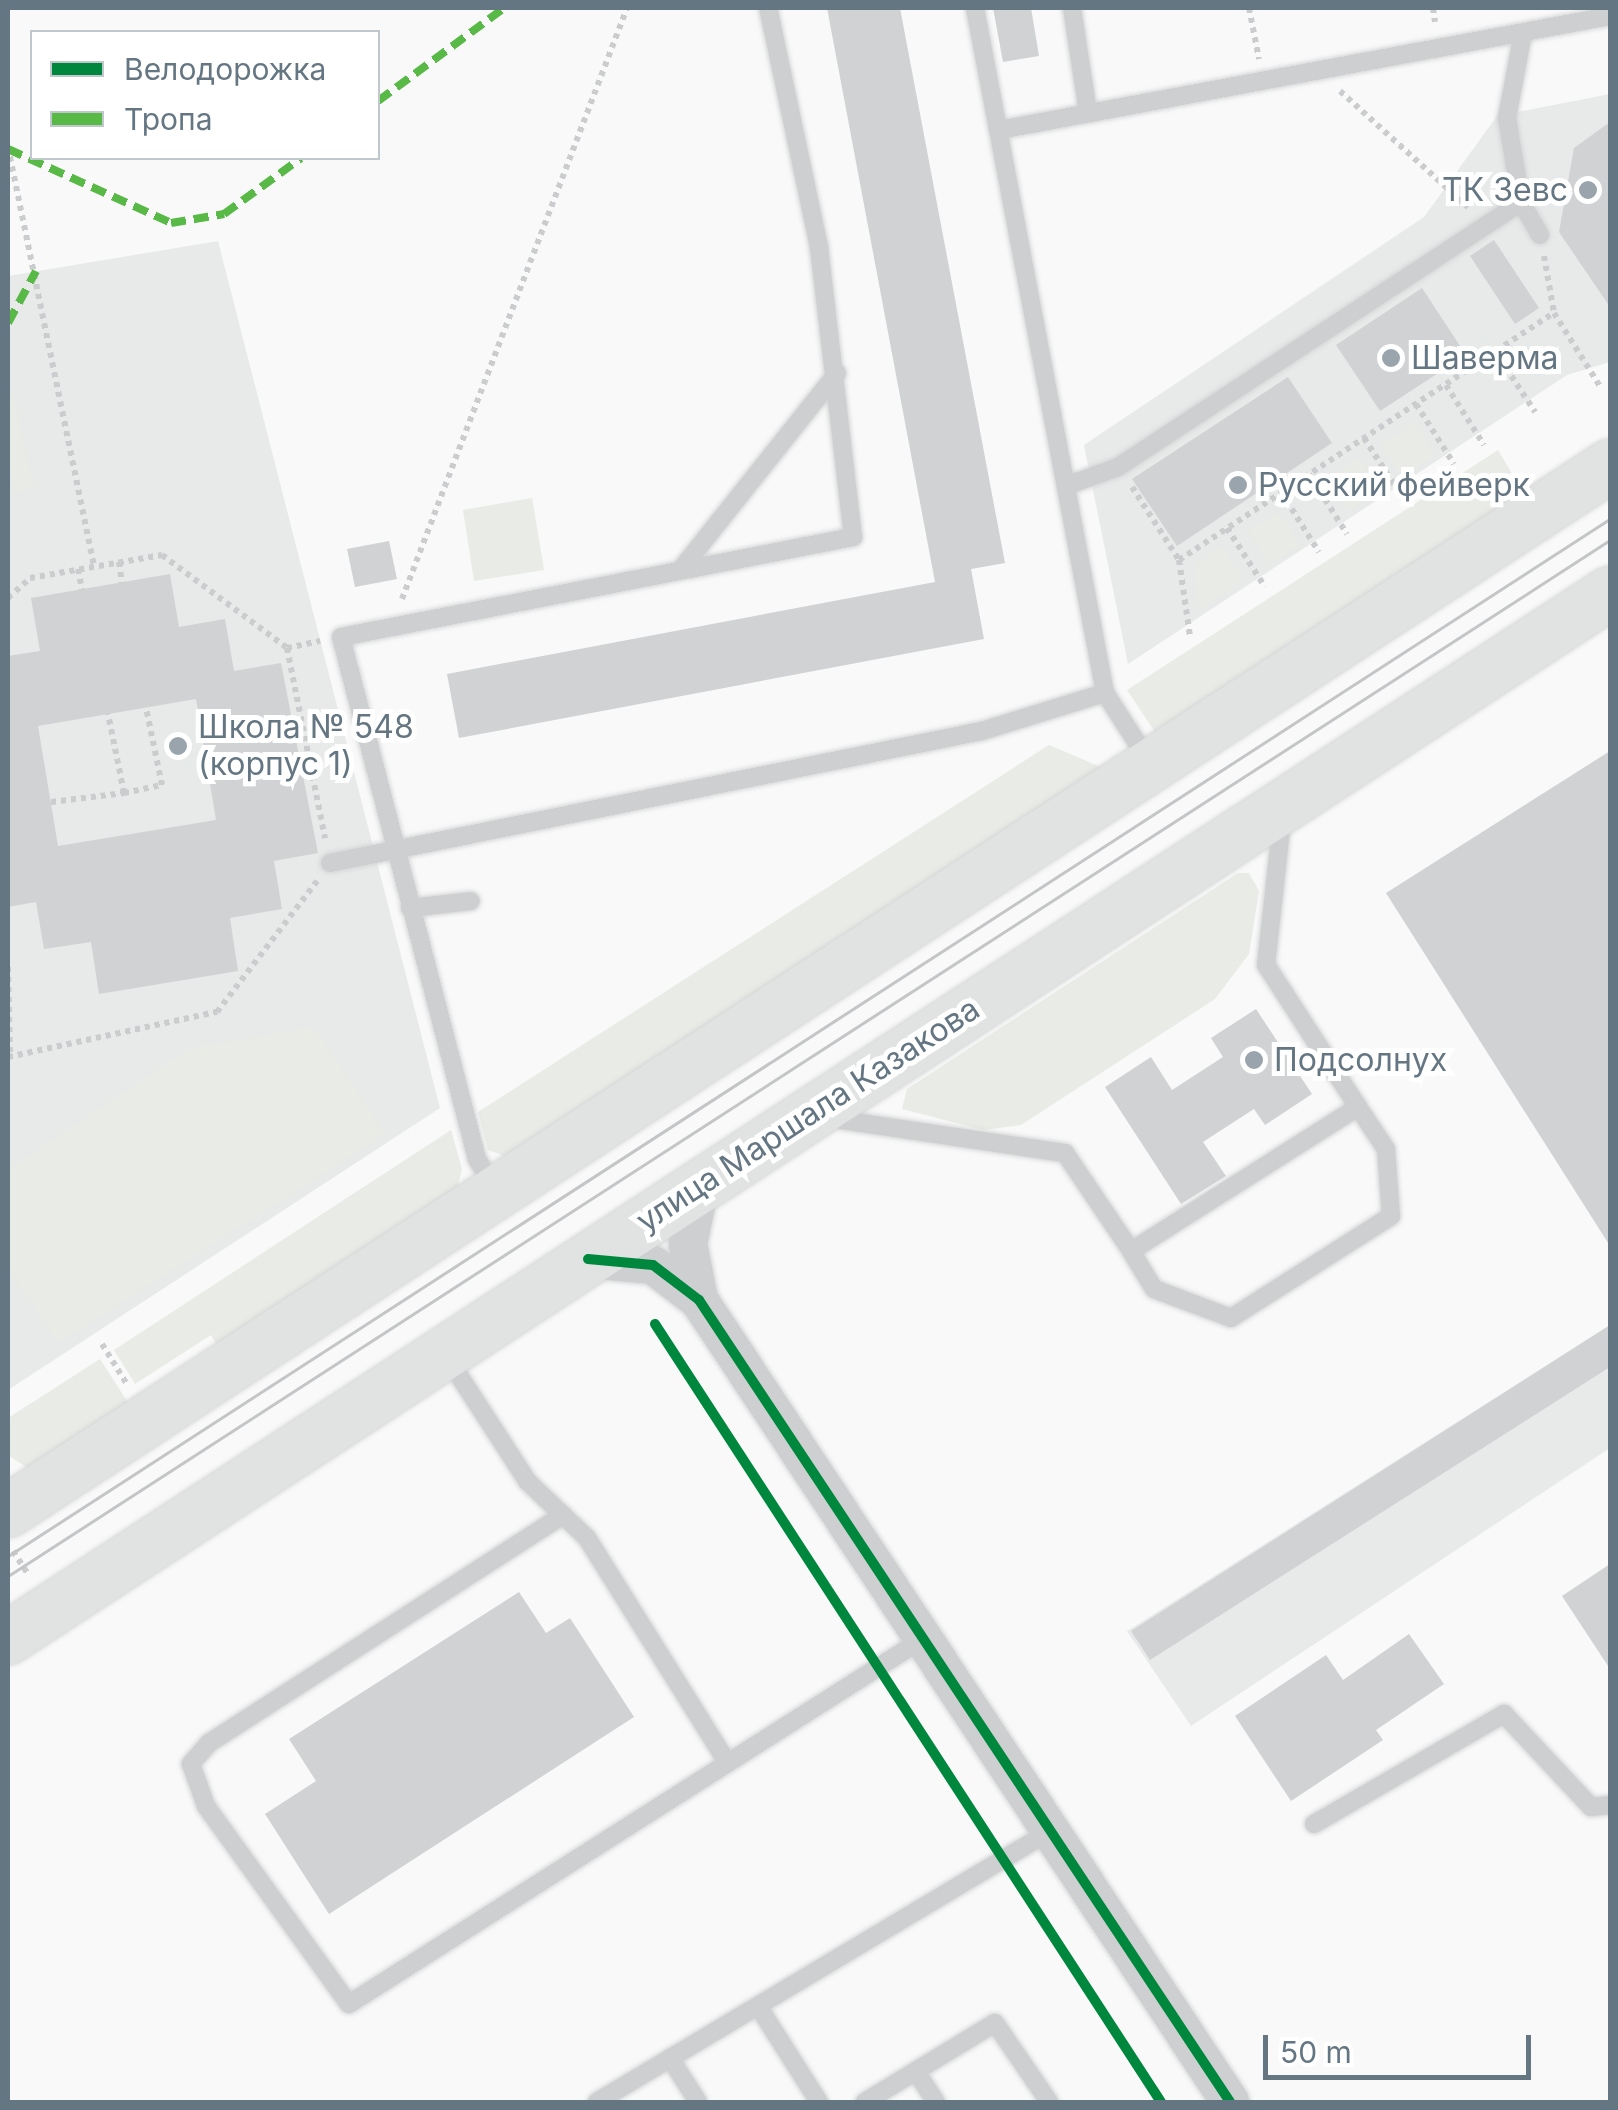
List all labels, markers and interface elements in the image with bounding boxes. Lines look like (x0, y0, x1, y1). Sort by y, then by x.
legend (30, 30, 380, 160)
text: Велодорожка (124, 51, 326, 87)
text: Тропа (124, 101, 213, 137)
place label: ТК Зевс (1442, 171, 1568, 209)
marker: ТК Зевс (1577, 179, 1599, 201)
place label: Шаверма (1411, 339, 1559, 377)
marker: Шаверма (1380, 347, 1402, 369)
place label: Русский фейверк (1258, 466, 1530, 504)
marker: Русский фейверк (1227, 474, 1249, 496)
place label: Школа № 548 (корпус 1) (198, 709, 414, 784)
marker: Школа № 548 (корпус 1) (167, 735, 189, 757)
street label: улица Маршала Казакова (629, 990, 987, 1240)
place label: Подсолнух (1274, 1041, 1447, 1079)
marker: Подсолнух (1243, 1049, 1265, 1071)
scale bar (1268, 2015, 1536, 2077)
text: 50 m (1280, 2034, 1352, 2070)

